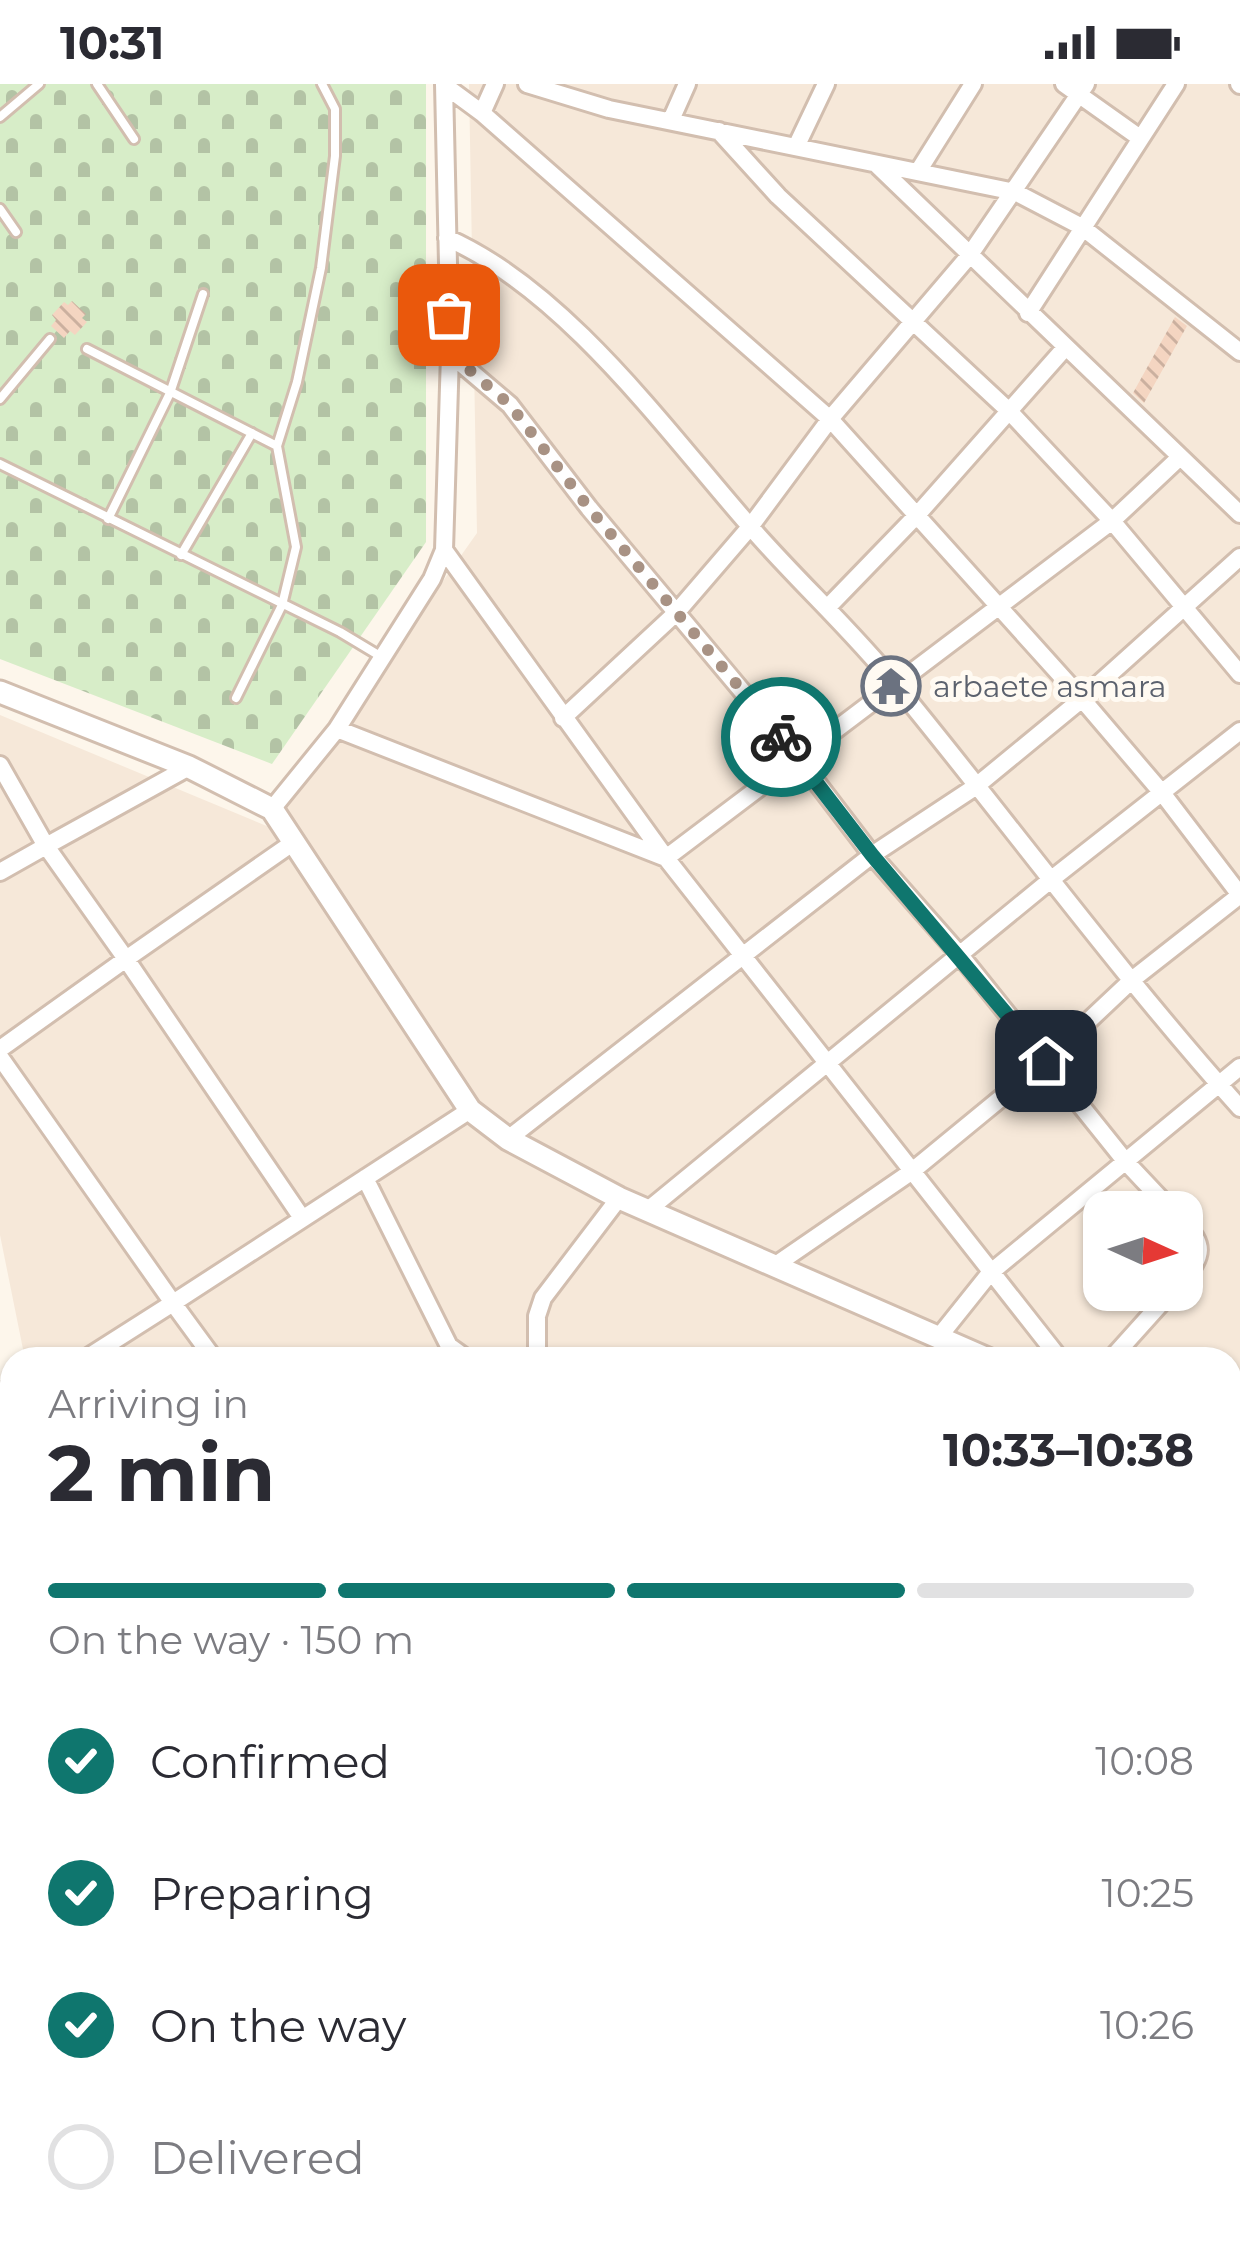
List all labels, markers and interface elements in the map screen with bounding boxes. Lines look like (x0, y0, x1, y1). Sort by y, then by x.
text: 10:31 (60, 15, 164, 70)
pin (398, 264, 500, 366)
icon: bag (416, 282, 482, 348)
temple icon: arbaete asmara (860, 655, 922, 717)
place label: arbaete asmara (933, 668, 1167, 705)
courier (721, 677, 841, 797)
icon: bike (748, 704, 814, 770)
pin (995, 1010, 1097, 1112)
icon: home (1013, 1028, 1079, 1094)
north arrow (1083, 1191, 1203, 1311)
map controls (1083, 1191, 1203, 1311)
text: Arriving in (48, 1380, 249, 1428)
text: 10:33–10:38 (943, 1422, 1194, 1477)
text: 2 min (48, 1425, 275, 1521)
text: On the way · 150 m (48, 1616, 414, 1664)
icon: check (48, 1728, 114, 1794)
text: Confirmed (150, 1734, 390, 1789)
text: 10:08 (1095, 1737, 1194, 1785)
icon: check (48, 1860, 114, 1926)
text: Preparing (150, 1866, 374, 1921)
text: 10:25 (1102, 1869, 1194, 1917)
icon: check (48, 1992, 114, 2058)
text: On the way (150, 1998, 406, 2053)
text: 10:26 (1100, 2001, 1194, 2049)
text: Delivered (150, 2130, 365, 2185)

